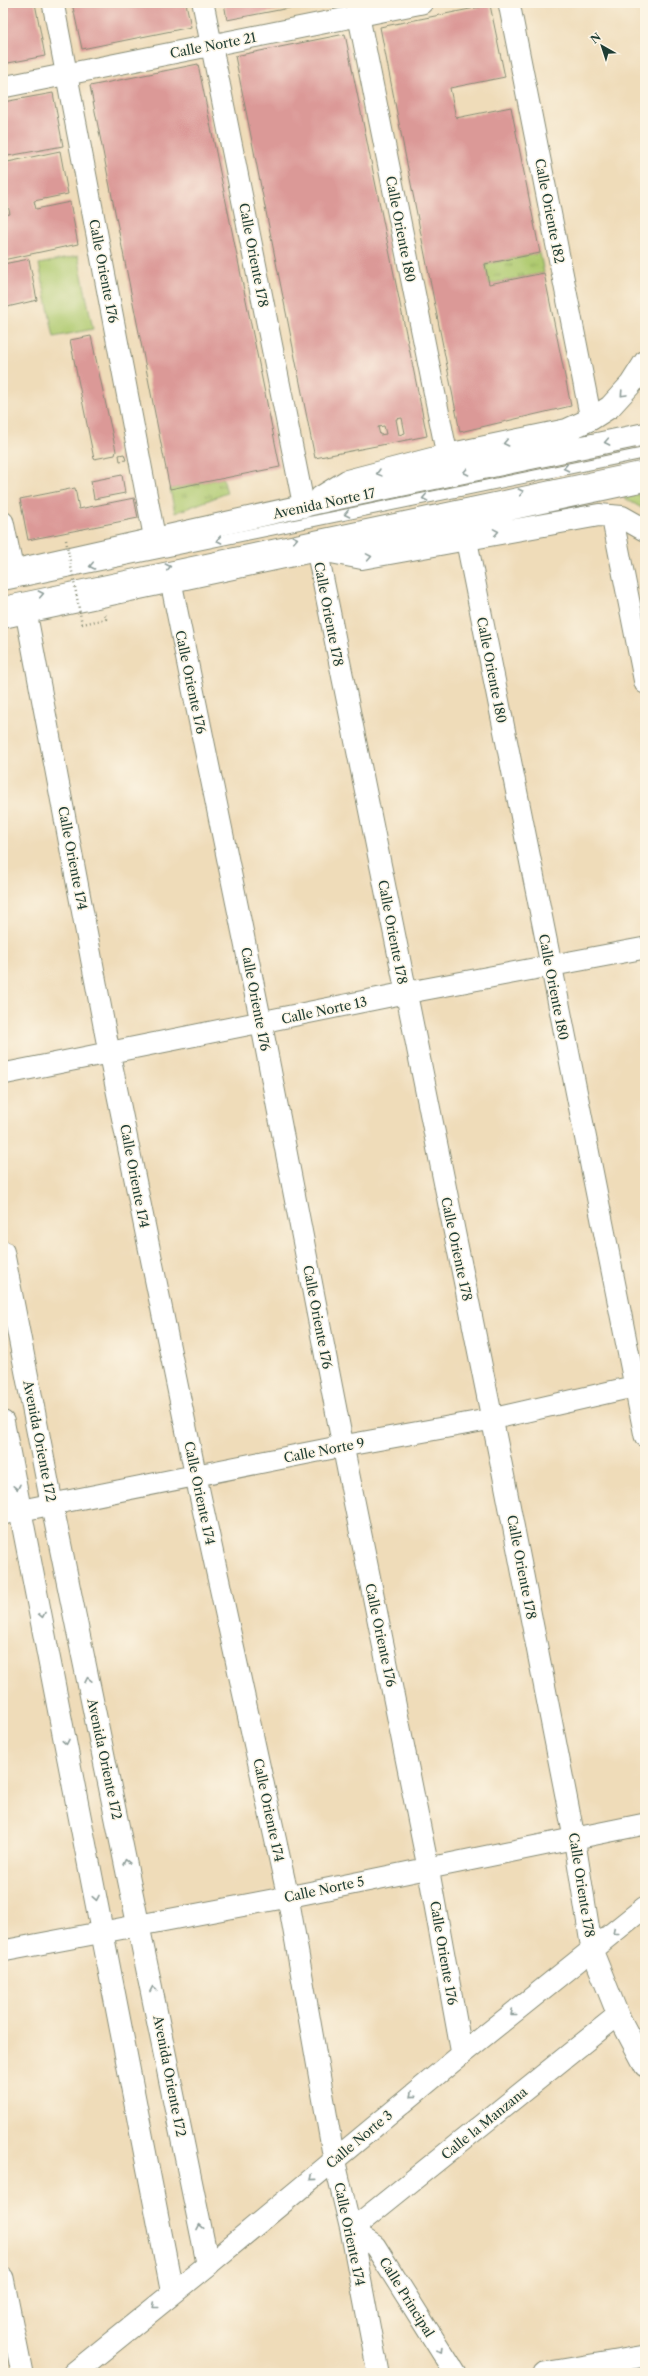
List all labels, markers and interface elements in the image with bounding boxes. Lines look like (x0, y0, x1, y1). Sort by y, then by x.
north arrow (582, 26, 622, 66)
street label: Calle Norte 21 (169, 29, 258, 61)
text: N (588, 30, 604, 47)
street label: Calle Oriente 182 (532, 157, 568, 265)
street label: Calle Oriente 180 (383, 175, 419, 283)
street label: Calle Oriente 178 (236, 201, 272, 309)
street label: Calle Oriente 176 (86, 218, 122, 325)
one-way arrow (620, 389, 628, 397)
one-way arrow (604, 437, 610, 446)
one-way arrow (502, 439, 509, 447)
one-way arrow (562, 464, 569, 472)
one-way arrow (376, 468, 382, 476)
one-way arrow (463, 468, 469, 476)
street label: Avenida Norte 17 (270, 484, 377, 522)
one-way arrow (518, 489, 524, 497)
one-way arrow (421, 493, 428, 501)
one-way arrow (343, 509, 350, 517)
one-way arrow (493, 529, 499, 537)
one-way arrow (216, 535, 222, 543)
one-way arrow (292, 536, 298, 544)
one-way arrow (366, 553, 372, 561)
street label: Calle Oriente 178 (311, 560, 347, 668)
one-way arrow (89, 562, 95, 570)
one-way arrow (165, 563, 171, 571)
one-way arrow (38, 590, 44, 599)
street label: Calle Oriente 180 (474, 616, 510, 724)
street label: Calle Oriente 176 (172, 629, 210, 736)
street label: Calle Oriente 174 (55, 805, 91, 911)
street label: Calle Oriente 178 (375, 878, 411, 986)
street label: Calle Oriente 180 (536, 933, 572, 1041)
street label: Calle Oriente 176 (238, 946, 274, 1053)
street label: Calle Norte 13 (280, 993, 368, 1027)
street label: Calle Oriente 174 (117, 1123, 153, 1229)
street label: Calle Oriente 178 (438, 1196, 476, 1302)
street label: Calle Oriente 176 (300, 1264, 336, 1371)
street label: Avenida Oriente 172 (20, 1378, 60, 1503)
street label: Calle Norte 9 (282, 1434, 366, 1466)
street label: Calle Oriente 174 (181, 1440, 219, 1546)
one-way arrow (12, 1484, 20, 1490)
street label: Calle Oriente 178 (504, 1513, 540, 1621)
street label: Calle Oriente 176 (362, 1582, 400, 1689)
one-way arrow (37, 1612, 45, 1618)
one-way arrow (85, 1677, 93, 1683)
street label: Avenida Oriente 172 (84, 1696, 126, 1821)
one-way arrow (62, 1739, 70, 1746)
street label: Calle Oriente 174 (250, 1757, 288, 1863)
street label: Calle Oriente 178 (566, 1831, 598, 1939)
one-way arrow (123, 1859, 131, 1865)
street label: Calle Norte 5 (282, 1873, 366, 1905)
one-way arrow (92, 1894, 100, 1901)
street label: Calle Oriente 176 (427, 1900, 461, 2007)
one-way arrow (612, 1927, 619, 1934)
one-way arrow (149, 1986, 157, 1992)
one-way arrow (511, 2008, 518, 2015)
street label: Avenida Oriente 172 (150, 2013, 190, 2138)
street label: Calle la Manzana (438, 2083, 530, 2163)
one-way arrow (410, 2090, 417, 2097)
street label: Calle Norte 3 (323, 2107, 395, 2171)
one-way arrow (310, 2173, 317, 2180)
street label: Calle Oriente 174 (331, 2181, 369, 2287)
one-way arrow (197, 2223, 205, 2230)
street label: Calle Principal (376, 2254, 438, 2340)
one-way arrow (153, 2302, 160, 2309)
one-way arrow (435, 2345, 442, 2352)

